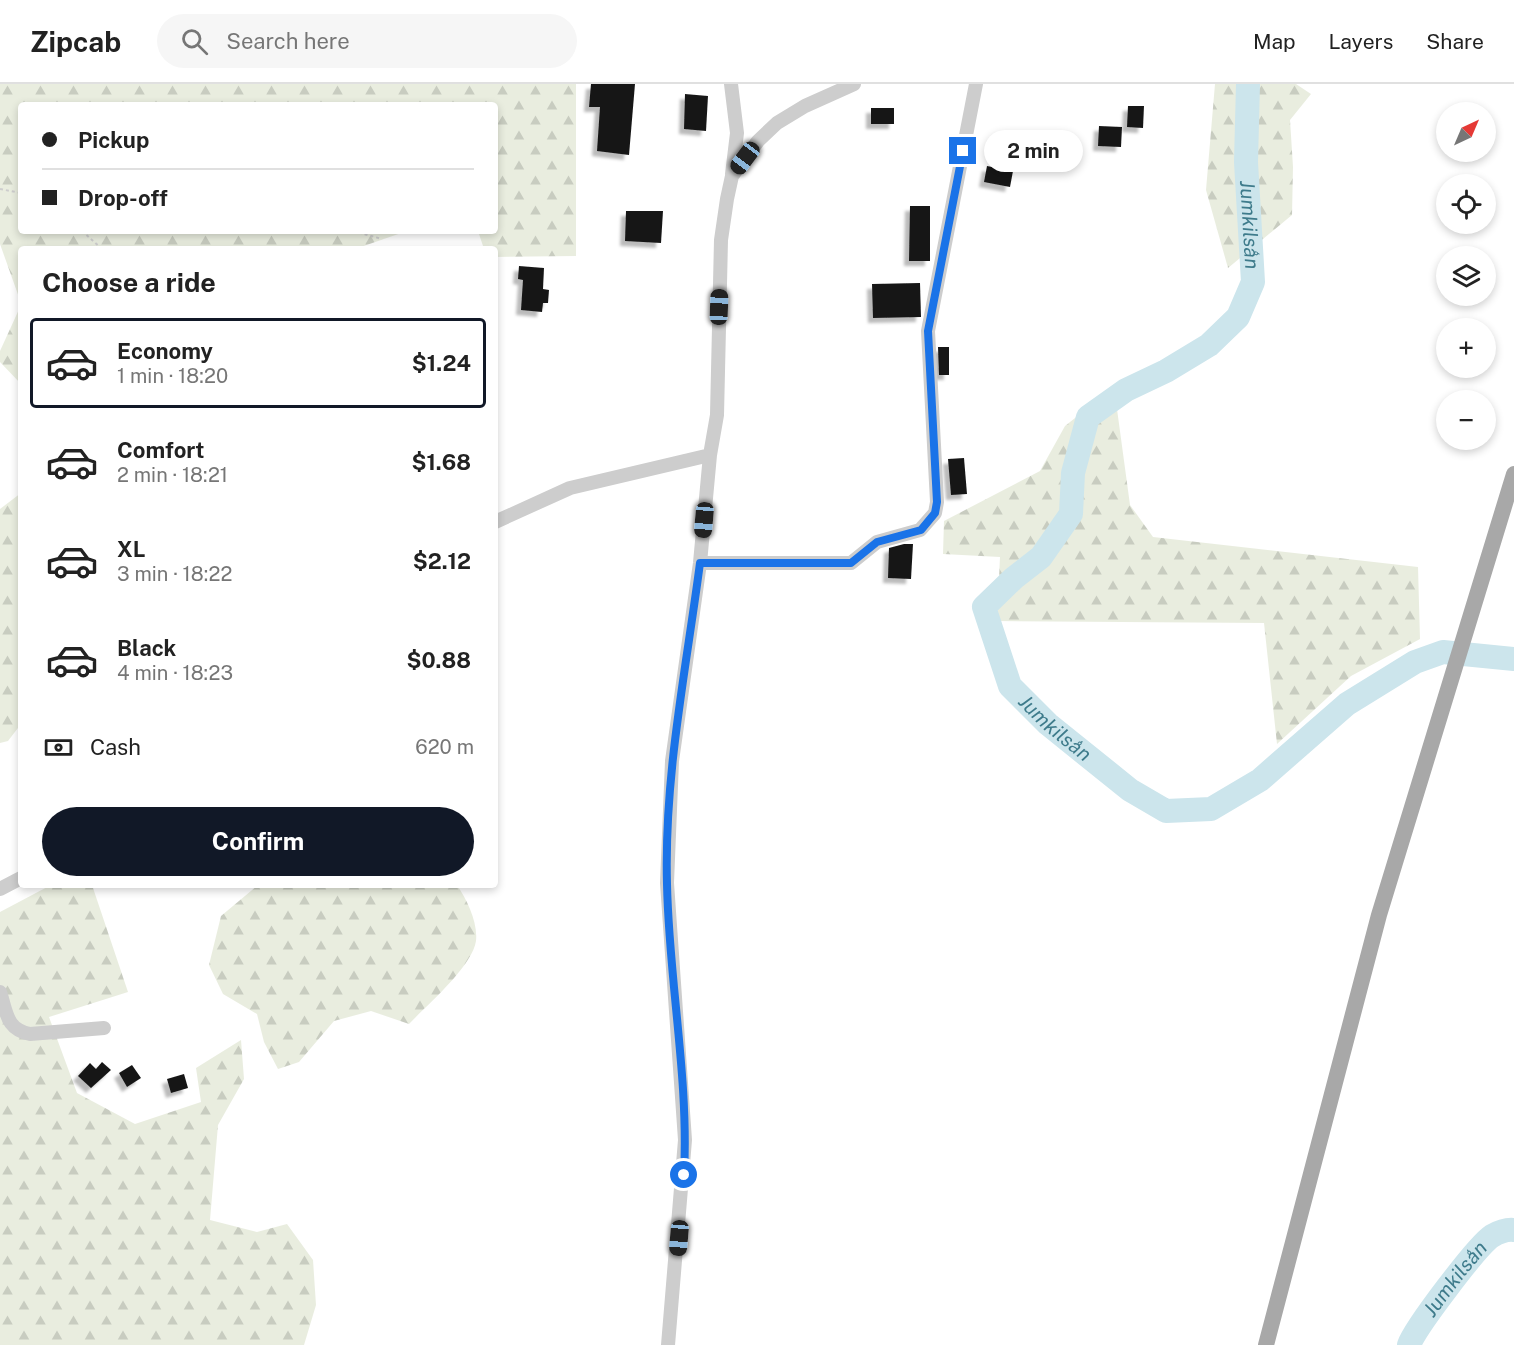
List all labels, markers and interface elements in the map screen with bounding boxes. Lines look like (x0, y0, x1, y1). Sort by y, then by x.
search box (157, 14, 577, 68)
text: Zipcab (30, 25, 121, 58)
icon: search (178, 25, 211, 58)
text: Search here (226, 28, 350, 54)
text: Map (1253, 29, 1296, 54)
text: Layers (1329, 29, 1393, 54)
text: Share (1426, 29, 1484, 54)
north arrow (1436, 102, 1496, 162)
map controls (1436, 102, 1496, 450)
text: Pickup (78, 127, 149, 153)
callout: 2 min (984, 130, 1083, 172)
route end (949, 137, 976, 164)
car (727, 138, 763, 178)
text: 2 min (1007, 139, 1060, 163)
button: locate (1436, 174, 1496, 234)
water label: Jumkilsån (1235, 180, 1264, 270)
text: Drop-off (78, 185, 168, 211)
button: layers (1436, 246, 1496, 306)
text: Choose a ride (42, 266, 216, 298)
car (709, 289, 729, 325)
button: + (1436, 318, 1496, 378)
icon: car (45, 336, 99, 390)
text: Economy (117, 338, 213, 364)
text: $1.24 (412, 350, 471, 376)
text: 1 min · 18:20 (117, 364, 228, 388)
button: − (1436, 390, 1496, 450)
icon: car (45, 435, 99, 489)
text: Comfort (117, 437, 204, 463)
text: $1.68 (411, 449, 471, 475)
text: 2 min · 18:21 (117, 463, 228, 487)
car (693, 501, 715, 539)
icon: car (45, 534, 99, 588)
text: XL (117, 536, 145, 562)
text: $2.12 (413, 548, 471, 574)
text: 3 min · 18:22 (117, 562, 232, 586)
icon: car (45, 633, 99, 687)
text: Black (117, 635, 176, 661)
text: $0.88 (406, 647, 471, 673)
text: 4 min · 18:23 (117, 661, 233, 685)
water label: Jumkilsån (1014, 690, 1096, 766)
icon: cash (42, 731, 75, 764)
text: Cash (90, 734, 141, 760)
text: 620 m (415, 735, 474, 759)
button: Confirm (42, 807, 474, 876)
route start (670, 1161, 697, 1188)
car (668, 1219, 690, 1257)
water label: Jumkilsån (1418, 1236, 1492, 1321)

